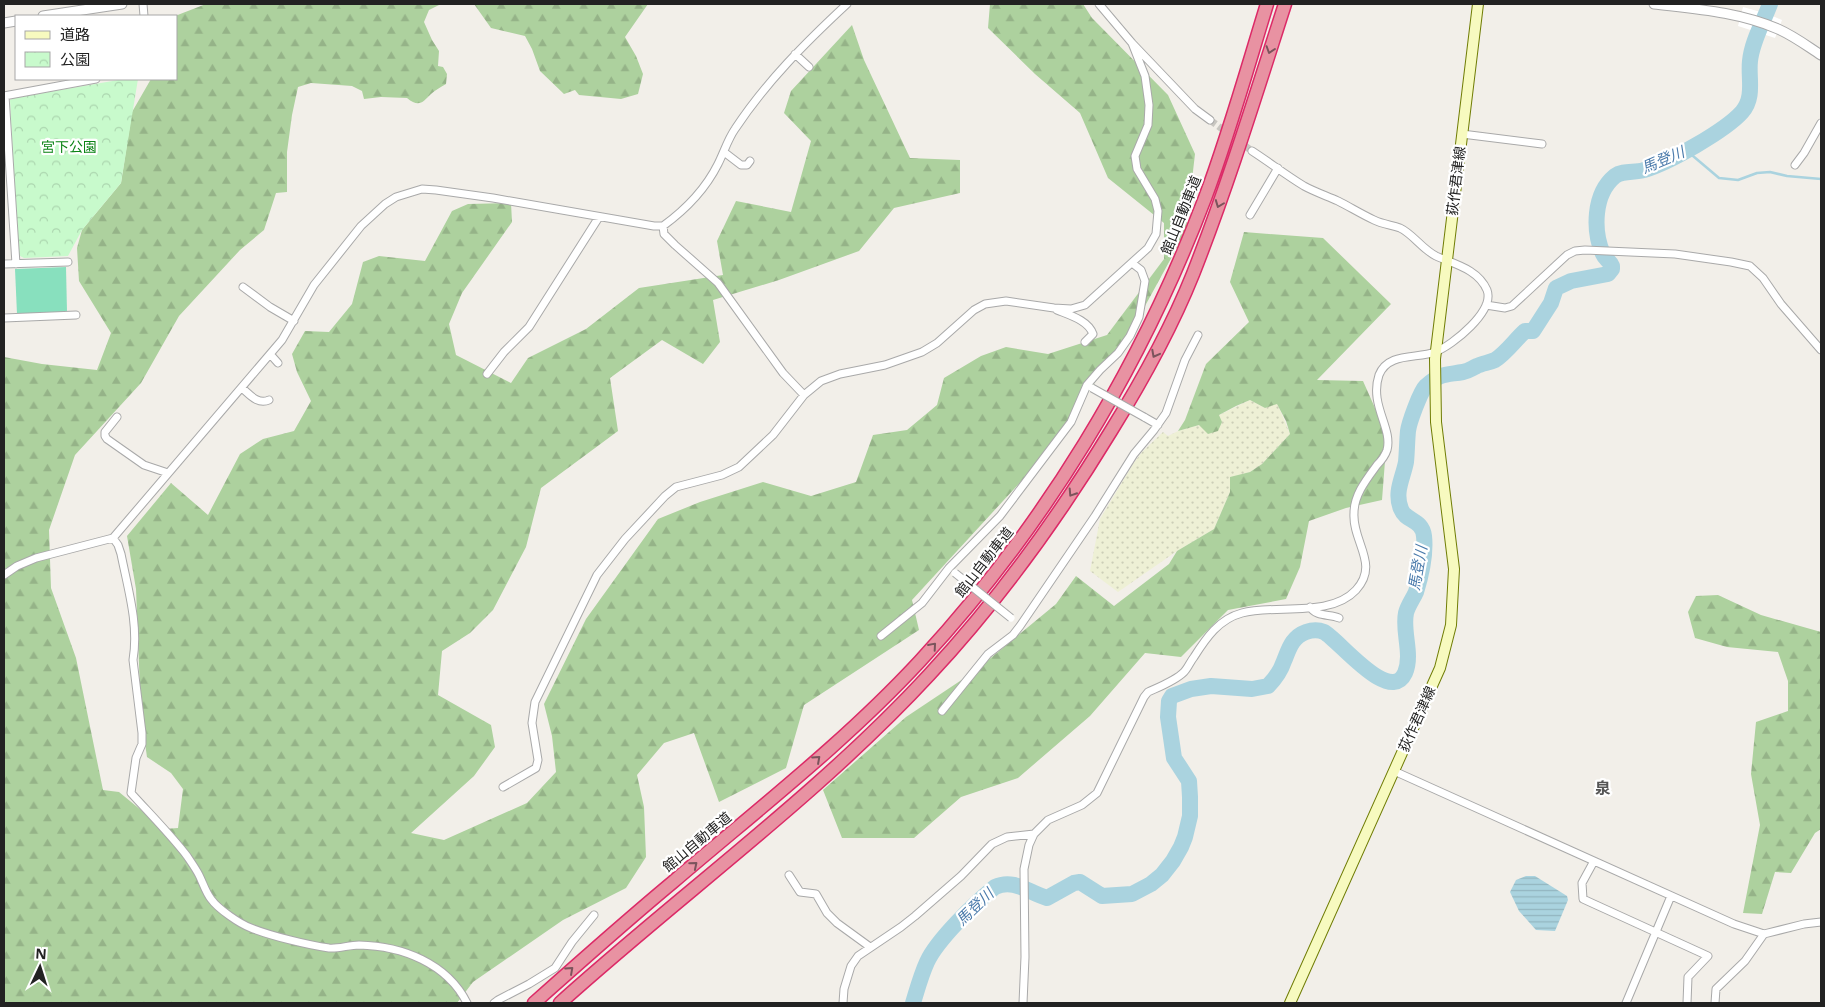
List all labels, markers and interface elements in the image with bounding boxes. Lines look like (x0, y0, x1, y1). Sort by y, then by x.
legend (15, 15, 178, 80)
text: 道路 (60, 24, 90, 44)
one-way arrow (1266, 45, 1276, 54)
text: 公園 (60, 49, 90, 69)
park label: 宮下公園 (41, 137, 97, 156)
water label: 馬登川 (1638, 140, 1689, 177)
street label: 荻作君津線 (1442, 145, 1469, 217)
street label: 館山自動車道 (1156, 172, 1205, 257)
one-way arrow (1215, 199, 1225, 208)
one-way arrow (1151, 348, 1161, 357)
one-way arrow (1069, 488, 1078, 497)
street label: 館山自動車道 (950, 523, 1017, 601)
water label: 馬登川 (1403, 542, 1431, 592)
one-way arrow (928, 642, 937, 651)
street label: 荻作君津線 (1394, 683, 1439, 755)
one-way arrow (812, 756, 821, 765)
district label: 泉 (1595, 777, 1611, 799)
street label: 館山自動車道 (658, 807, 735, 876)
one-way arrow (688, 861, 697, 870)
water label: 馬登川 (951, 882, 999, 929)
north arrow (15, 942, 65, 992)
text: N (35, 944, 47, 963)
one-way arrow (565, 967, 574, 976)

